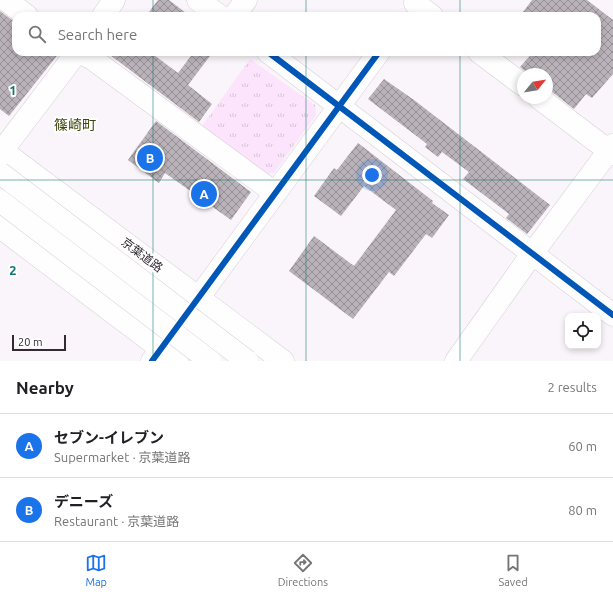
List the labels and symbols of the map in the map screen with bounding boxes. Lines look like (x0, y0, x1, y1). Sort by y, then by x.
north arrow (517, 68, 553, 104)
text: 1 (9, 83, 17, 97)
district label: 篠崎町 (54, 117, 96, 133)
pin: B (137, 143, 163, 173)
your location (362, 165, 382, 185)
pin: A (191, 179, 217, 209)
street label: 京葉道路 (119, 235, 165, 274)
text: 2 (9, 263, 17, 277)
scale bar (12, 333, 66, 352)

